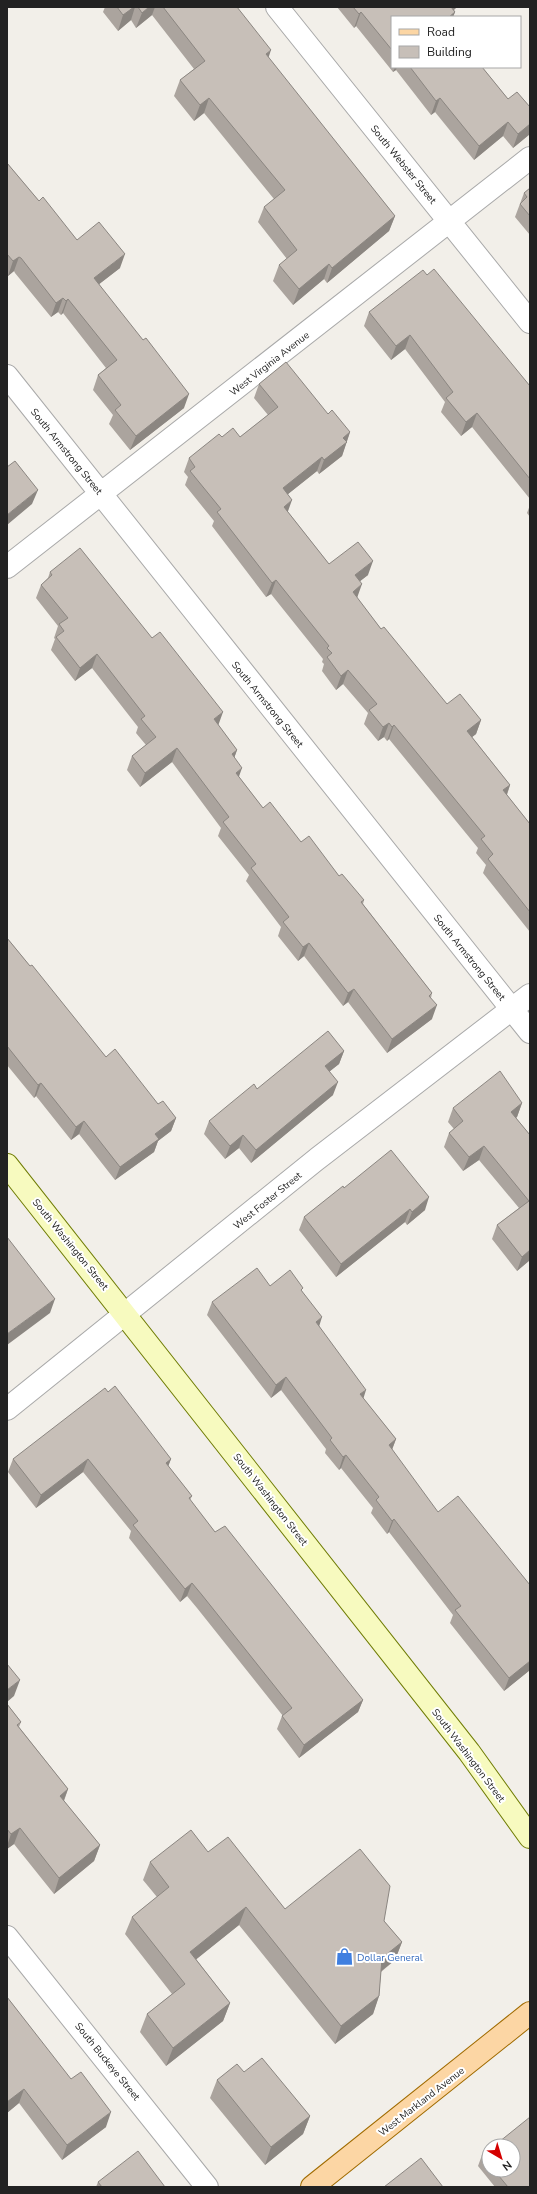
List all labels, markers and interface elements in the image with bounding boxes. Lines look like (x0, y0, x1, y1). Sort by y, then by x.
legend (391, 16, 521, 68)
text: Road (427, 24, 455, 40)
text: Building (427, 44, 472, 60)
street label: South Webster Street (367, 122, 440, 207)
street label: West Virginia Avenue (227, 328, 312, 399)
street label: South Armstrong Street (27, 406, 106, 498)
street label: South Armstrong Street (228, 659, 307, 751)
street label: South Armstrong Street (430, 912, 509, 1004)
street label: West Foster Street (230, 1168, 305, 1233)
street label: South Washington Street (29, 1196, 112, 1294)
street label: South Washington Street (230, 1451, 311, 1549)
street label: South Washington Street (428, 1706, 508, 1806)
shop icon: Dollar General (334, 1947, 354, 1967)
place label: Dollar General (357, 1951, 423, 1965)
street label: South Buckeye Street (71, 2020, 143, 2104)
street label: West Markland Avenue (376, 2064, 467, 2140)
north arrow (481, 2138, 521, 2178)
text: N (499, 2157, 515, 2174)

